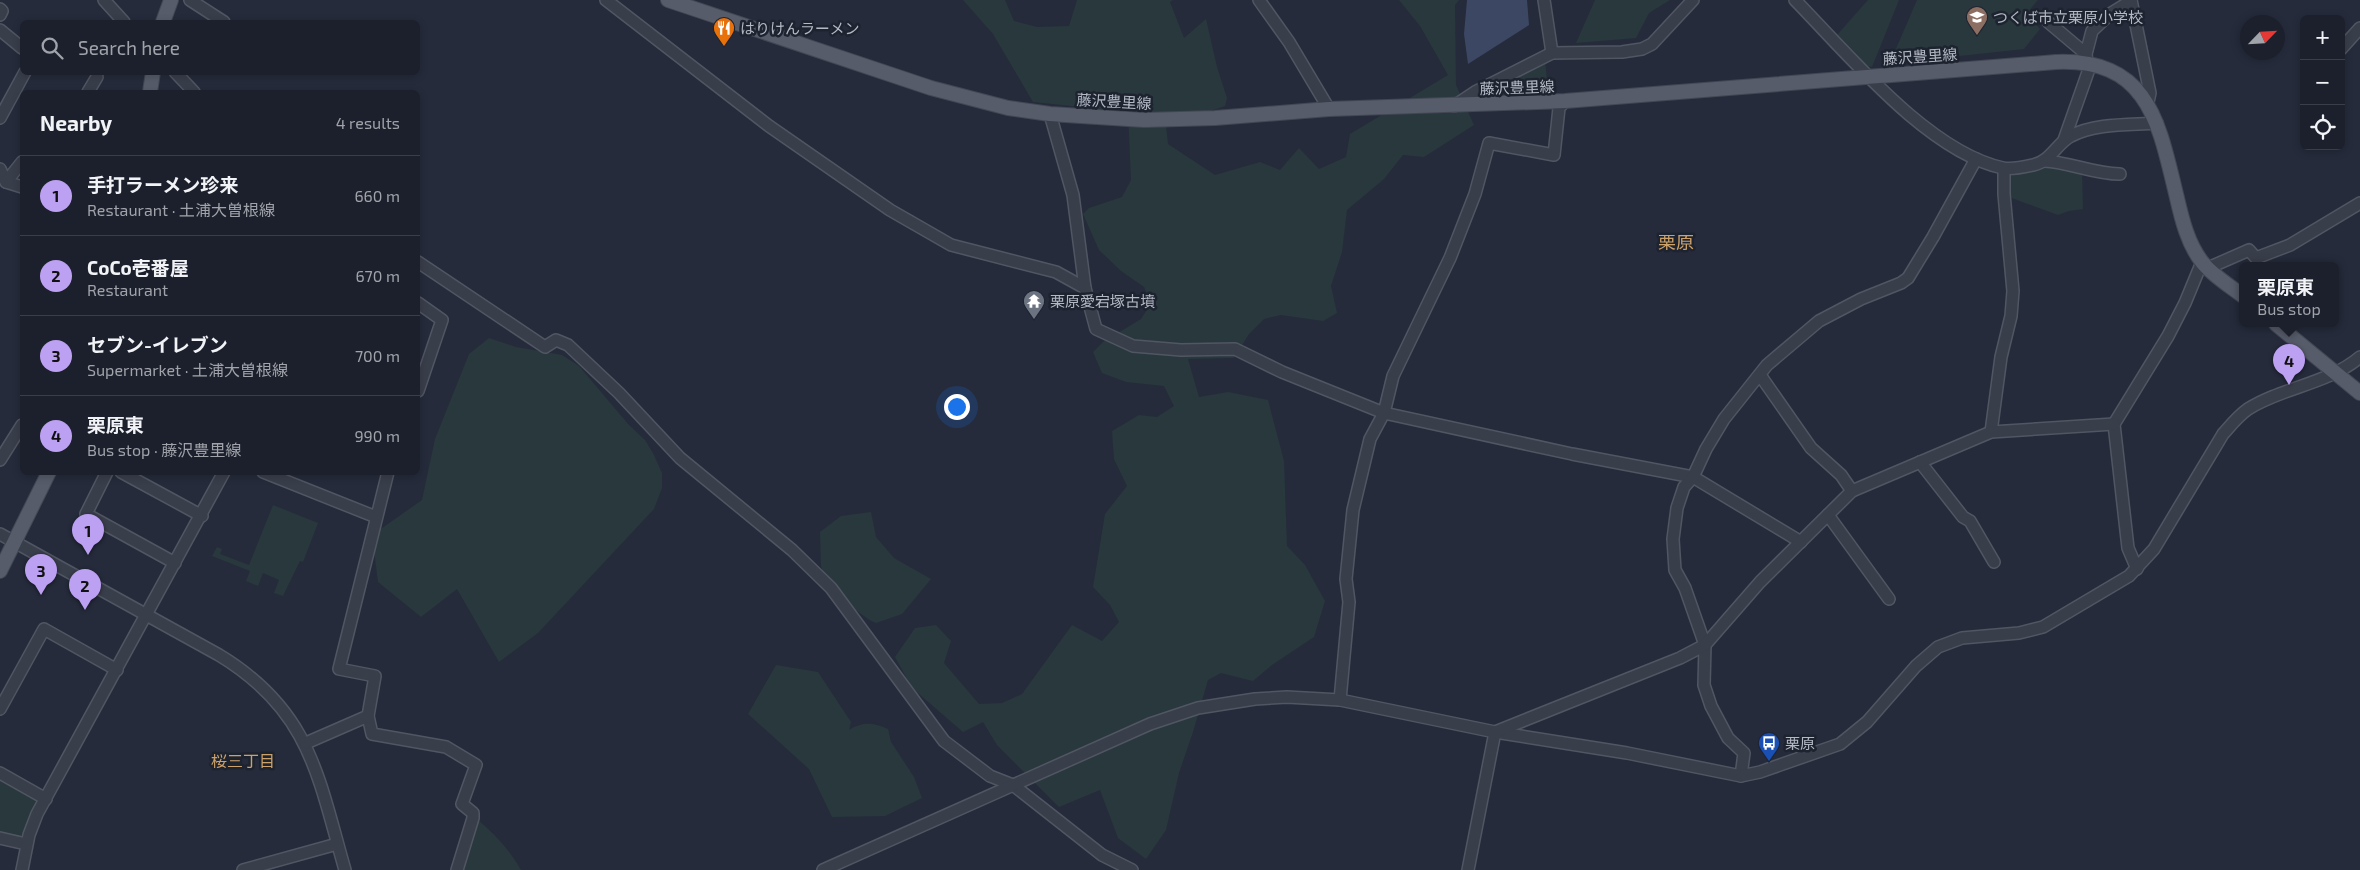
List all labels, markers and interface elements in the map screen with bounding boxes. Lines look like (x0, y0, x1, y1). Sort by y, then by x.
school or university icon: つくば市立栗原小学校 (1965, 5, 1989, 36)
place label: つくば市立栗原小学校 (1993, 8, 2143, 26)
north arrow (2240, 15, 2285, 60)
map controls (2300, 15, 2345, 150)
button: + (2300, 15, 2345, 60)
restaurant icon: はりけんラーメン (712, 16, 736, 47)
place label: はりけんラーメン (740, 19, 859, 37)
search box (20, 20, 420, 75)
icon: search (38, 34, 66, 62)
text: Search here (78, 36, 180, 59)
street label: 藤沢豊里線 (1882, 44, 1958, 68)
button: − (2300, 60, 2345, 105)
street label: 藤沢豊里線 (1479, 77, 1555, 97)
street label: 藤沢豊里線 (1076, 90, 1152, 112)
button: locate (2300, 105, 2345, 150)
text: Nearby (40, 110, 112, 135)
text: 4 results (336, 113, 400, 132)
text: 手打ラーメン珍来 (87, 173, 238, 196)
text: 1 (53, 186, 59, 205)
text: 660 m (354, 186, 400, 205)
text: Restaurant · 土浦大曽根線 (87, 200, 275, 219)
district label: 栗原 (1658, 231, 1694, 253)
text: CoCo壱番屋 (87, 256, 189, 279)
popup (2239, 262, 2339, 327)
text: 2 (51, 266, 61, 285)
text: 670 m (355, 266, 400, 285)
text: 栗原東 (2257, 275, 2314, 298)
text: Restaurant (87, 280, 168, 299)
temple icon: 栗原愛宕塚古墳 (1022, 289, 1046, 320)
place label: 栗原愛宕塚古墳 (1050, 292, 1155, 310)
text: Bus stop (2257, 299, 2321, 318)
text: セブン-イレブン (87, 333, 228, 356)
pin: 4 (2273, 344, 2305, 385)
text: 3 (51, 346, 61, 365)
text: 700 m (355, 346, 400, 365)
text: Supermarket · 土浦大曽根線 (87, 360, 288, 379)
your location (944, 394, 970, 420)
text: 栗原東 (87, 413, 144, 436)
text: 4 (51, 426, 61, 445)
text: 990 m (354, 426, 400, 445)
text: Bus stop · 藤沢豊里線 (87, 440, 241, 459)
pin: 1 (72, 514, 104, 555)
pin: 3 (25, 554, 57, 595)
pin: 2 (69, 569, 101, 610)
bus stop icon: 栗原 (1757, 731, 1781, 762)
place label: 栗原 (1785, 734, 1815, 752)
district label: 桜三丁目 (211, 751, 275, 770)

